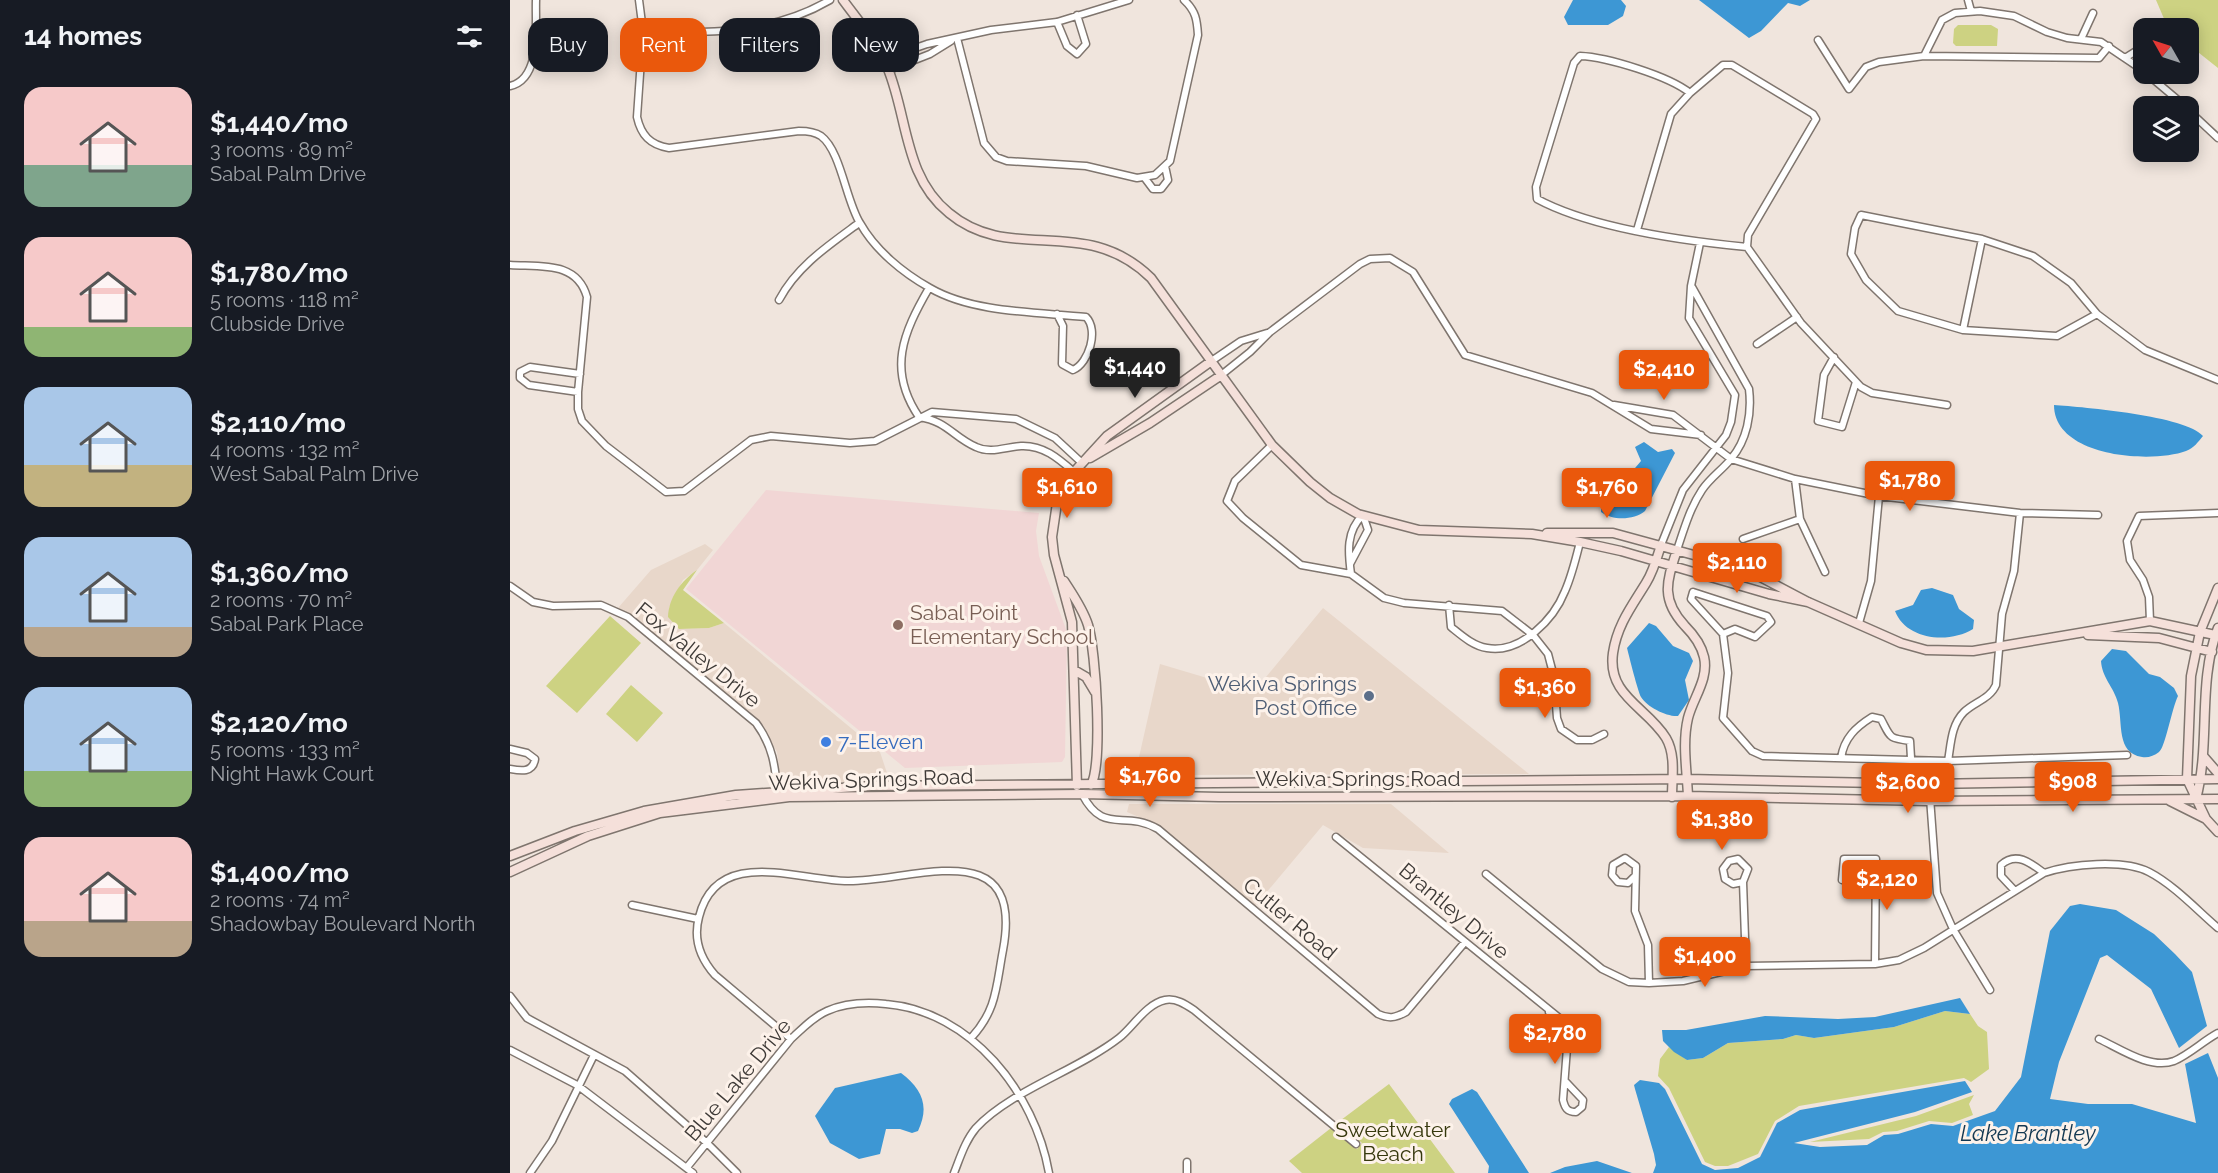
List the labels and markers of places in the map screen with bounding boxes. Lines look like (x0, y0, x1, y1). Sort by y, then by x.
pin: $1,440 (1086, 348, 1184, 399)
pin: $2,410 (1615, 350, 1713, 401)
pin: $1,780 (1861, 461, 1959, 512)
pin: $1,610 (1018, 468, 1116, 519)
pin: $1,760 (1558, 468, 1656, 519)
pin: $2,110 (1688, 543, 1786, 594)
place label: Sabal Point Elementary School (910, 600, 1094, 649)
marker: Sabal Point Elementary School (891, 618, 905, 632)
pin: $1,360 (1496, 668, 1594, 719)
place label: Wekiva Springs Post Office (1208, 671, 1357, 720)
marker: Wekiva Springs Post Office (1362, 689, 1376, 703)
place label: 7-Eleven (838, 729, 923, 754)
marker: 7-Eleven (819, 735, 833, 749)
pin: $1,760 (1101, 757, 1199, 808)
pin: $908 (2037, 762, 2109, 813)
pin: $2,600 (1859, 763, 1957, 814)
pin: $1,380 (1673, 800, 1771, 851)
pin: $2,120 (1838, 860, 1936, 911)
pin: $1,400 (1656, 937, 1754, 988)
pin: $2,780 (1506, 1014, 1604, 1065)

